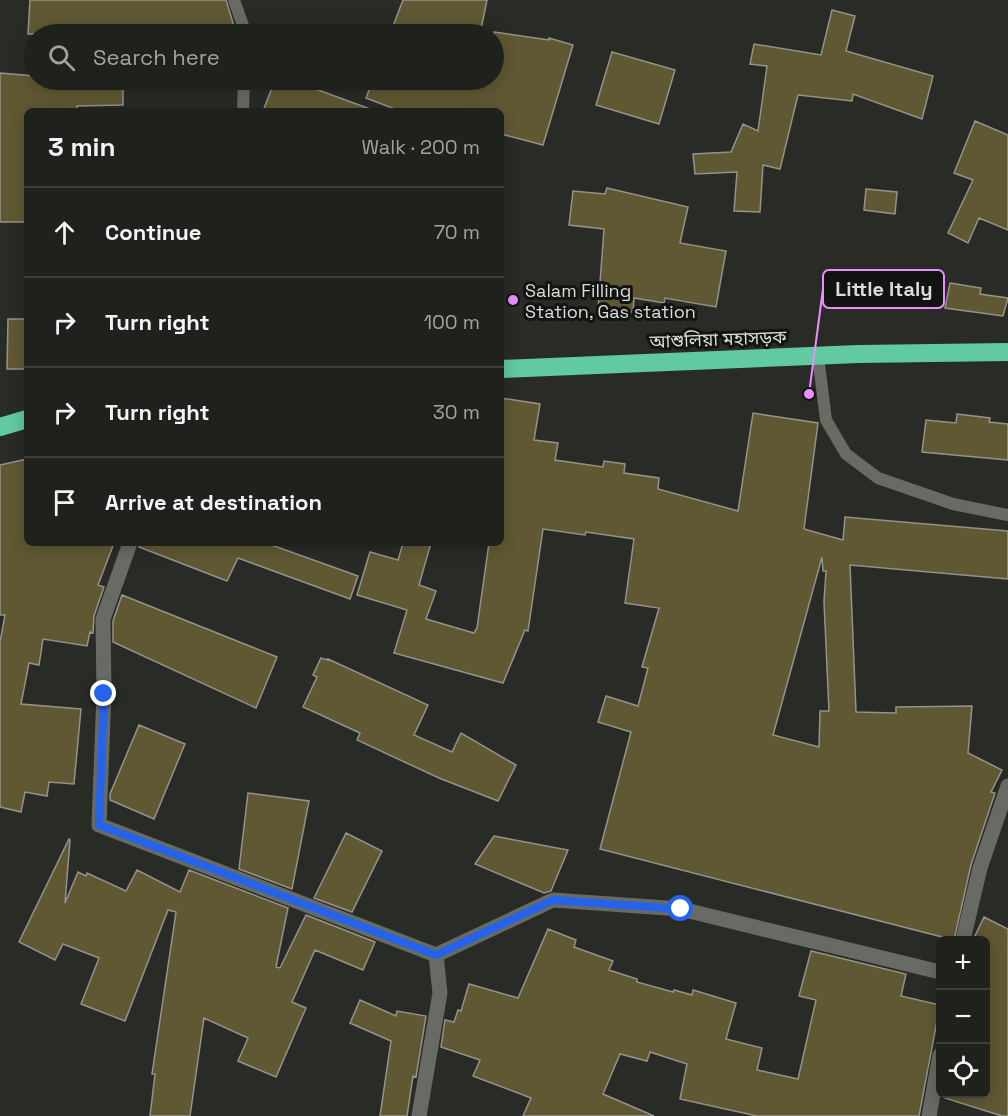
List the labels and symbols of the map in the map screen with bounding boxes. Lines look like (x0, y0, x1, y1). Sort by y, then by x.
callout: Little Italy (823, 270, 944, 308)
text: Little Italy (835, 276, 933, 302)
place label: Salam Filling Station, Gas station (525, 279, 696, 323)
marker: Salam Filling Station, Gas station (506, 293, 520, 307)
street label: আশুলিয়া মহাসড়ক (648, 325, 787, 353)
route end (90, 680, 116, 706)
route start (667, 895, 693, 921)

